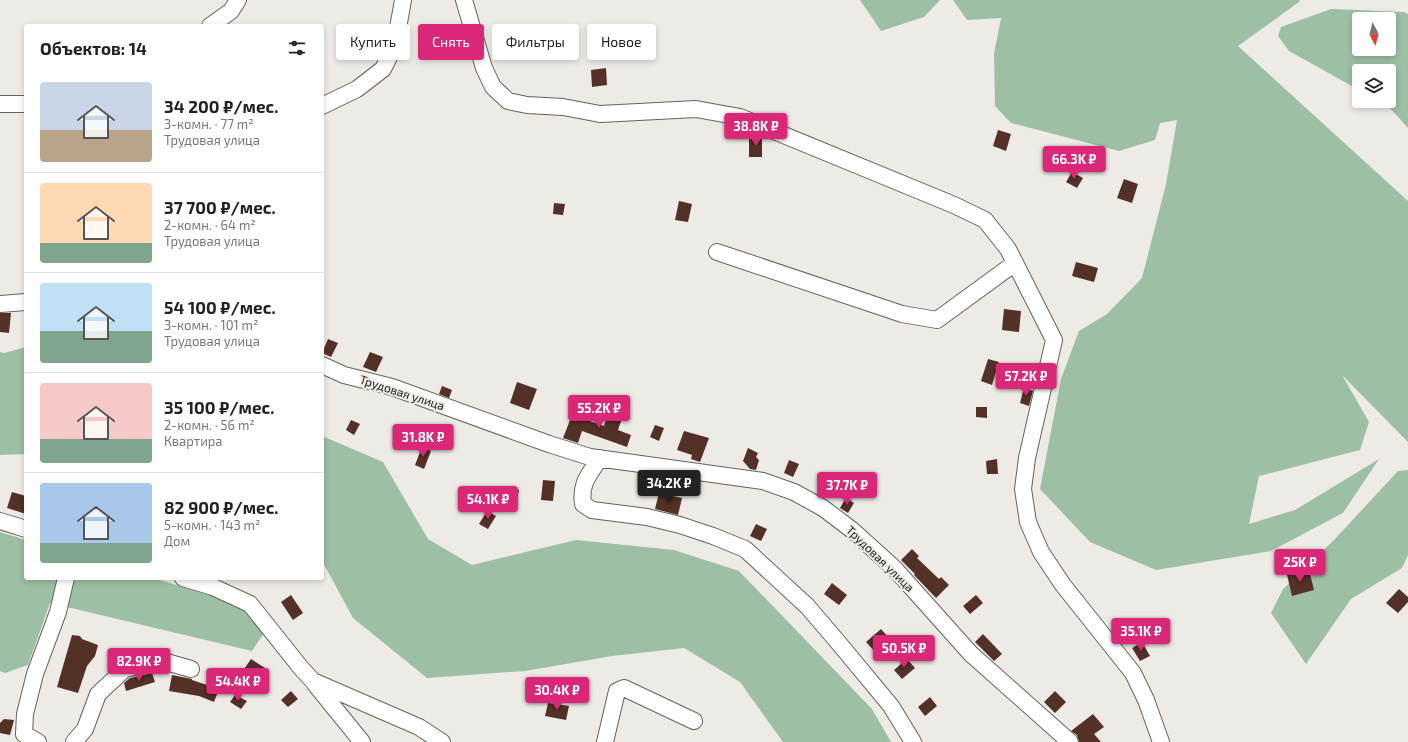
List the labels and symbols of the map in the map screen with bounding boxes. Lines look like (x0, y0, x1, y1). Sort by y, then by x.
north arrow (1352, 12, 1396, 56)
pin: 38.8K ₽ (719, 113, 793, 147)
pin: 66.3K ₽ (1037, 146, 1111, 180)
pin: 57.2K ₽ (989, 363, 1063, 397)
street label: Трудовая улица (358, 372, 447, 413)
pin: 55.2K ₽ (562, 395, 636, 429)
pin: 31.8K ₽ (386, 424, 460, 458)
pin: 34.2K ₽ (632, 470, 706, 504)
pin: 37.7K ₽ (810, 472, 884, 506)
pin: 54.1K ₽ (451, 486, 525, 520)
street label: Трудовая улица (843, 522, 917, 595)
pin: 25K ₽ (1272, 549, 1328, 583)
pin: 35.1K ₽ (1104, 618, 1178, 652)
pin: 50.5K ₽ (867, 635, 941, 669)
pin: 82.9K ₽ (102, 648, 176, 682)
pin: 54.4K ₽ (201, 668, 275, 702)
pin: 30.4K ₽ (520, 677, 594, 711)

